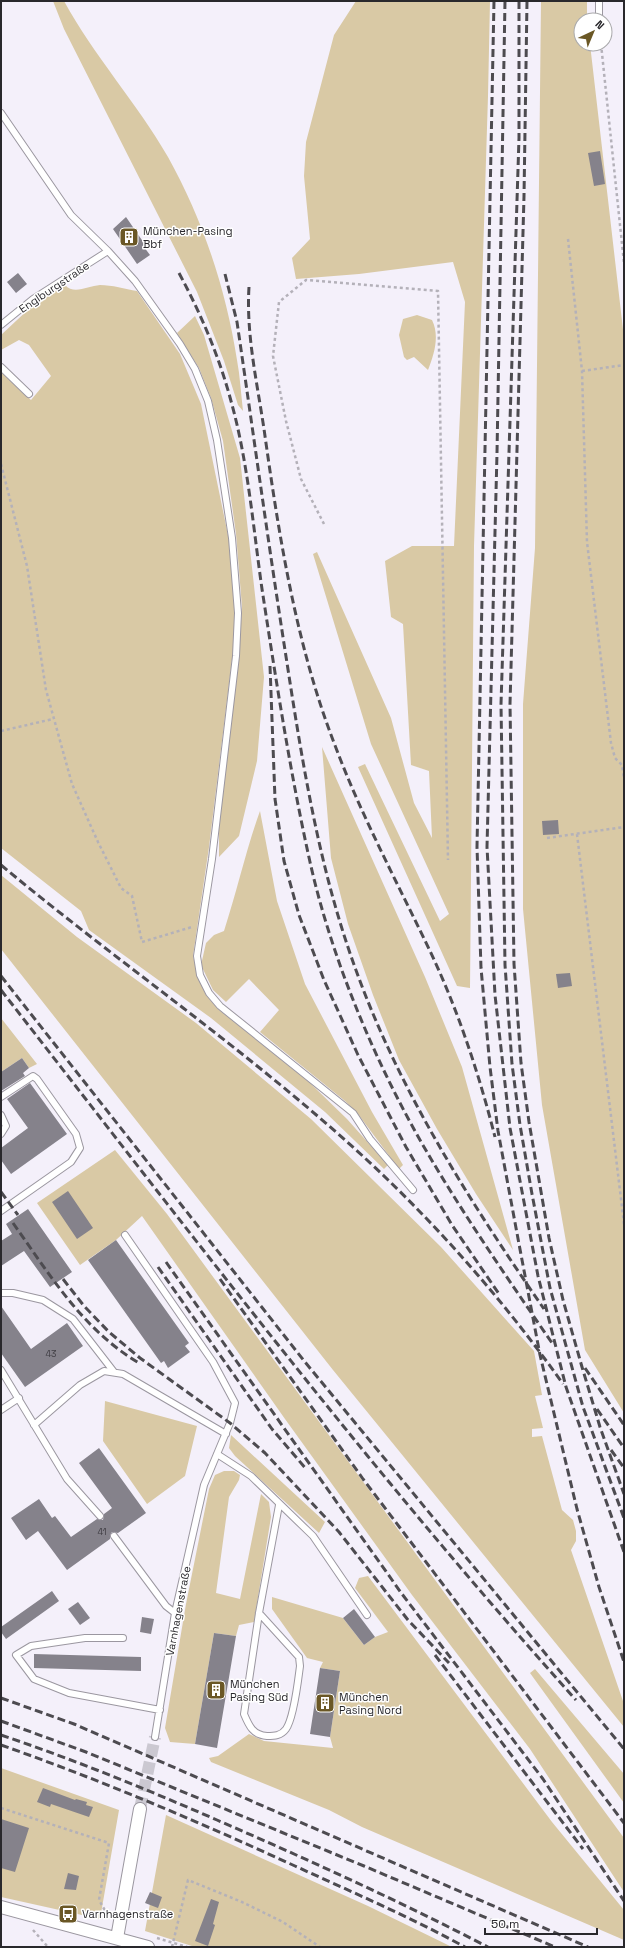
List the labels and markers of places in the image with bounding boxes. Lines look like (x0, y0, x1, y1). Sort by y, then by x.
place label: München-Pasing Bbf (143, 224, 233, 251)
building icon: München-Pasing Bbf (118, 226, 140, 248)
place label: München Pasing Süd (230, 1677, 288, 1704)
building icon: München Pasing Süd (205, 1679, 227, 1701)
place label: München Pasing Nord (339, 1690, 402, 1717)
building icon: München Pasing Nord (314, 1692, 336, 1714)
bus stop icon: Varnhagenstraße (57, 1903, 79, 1925)
place label: Varnhagenstraße (82, 1907, 173, 1921)

